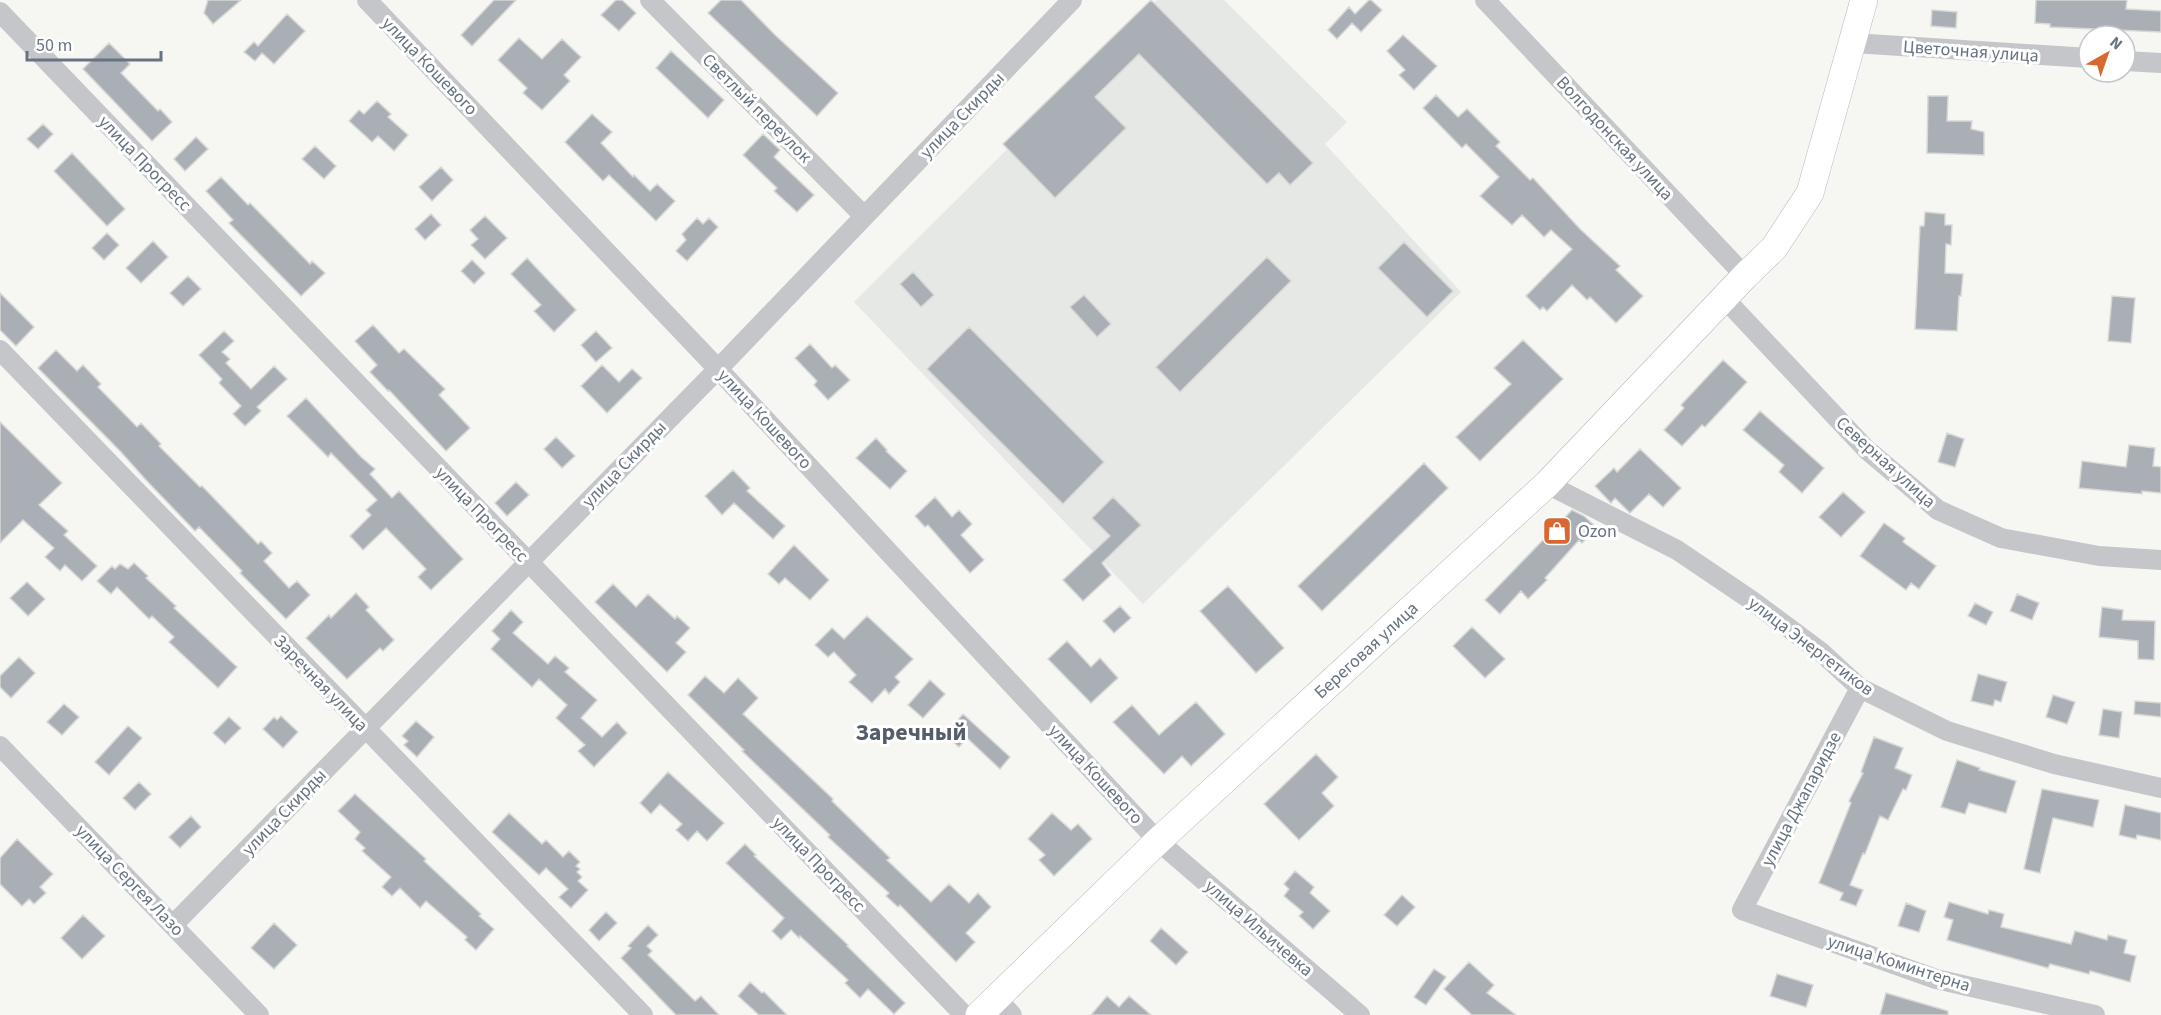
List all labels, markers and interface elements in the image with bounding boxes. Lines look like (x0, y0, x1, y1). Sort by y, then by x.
street label: улица Кошевого (376, 11, 483, 121)
scale bar (27, 24, 160, 62)
north arrow (2077, 24, 2137, 84)
text: N (2105, 31, 2127, 55)
text: 50 m (36, 33, 72, 58)
street label: Цветочная улица (1902, 34, 2040, 69)
street label: Светлый переулок (696, 48, 817, 169)
street label: улица Скирды (915, 66, 1010, 164)
street label: Волгодонская улица (1550, 71, 1679, 206)
street label: улица Прогресс (92, 110, 197, 217)
street label: улица Кошевого (712, 364, 818, 475)
street label: Северная улица (1830, 411, 1941, 514)
street label: улица Скирды (577, 415, 672, 513)
street label: улица Прогресс (429, 461, 534, 568)
shop icon: Ozon (1541, 515, 1573, 547)
place label: Ozon (1578, 519, 1617, 544)
street label: улица Энергетиков (1743, 591, 1879, 702)
street label: Береговая улица (1309, 596, 1424, 705)
street label: Заречная улица (268, 629, 374, 737)
district label: Заречный (855, 715, 967, 750)
street label: улица Кошевого (1043, 719, 1149, 830)
street label: улица Джапаридзе (1755, 727, 1848, 871)
street label: улица Скирды (237, 763, 332, 861)
street label: улица Прогресс (766, 811, 871, 918)
street label: улица Сергея Лазо (70, 819, 190, 942)
street label: улица Ильичевка (1199, 874, 1318, 983)
street label: улица Коминтерна (1824, 929, 1973, 998)

